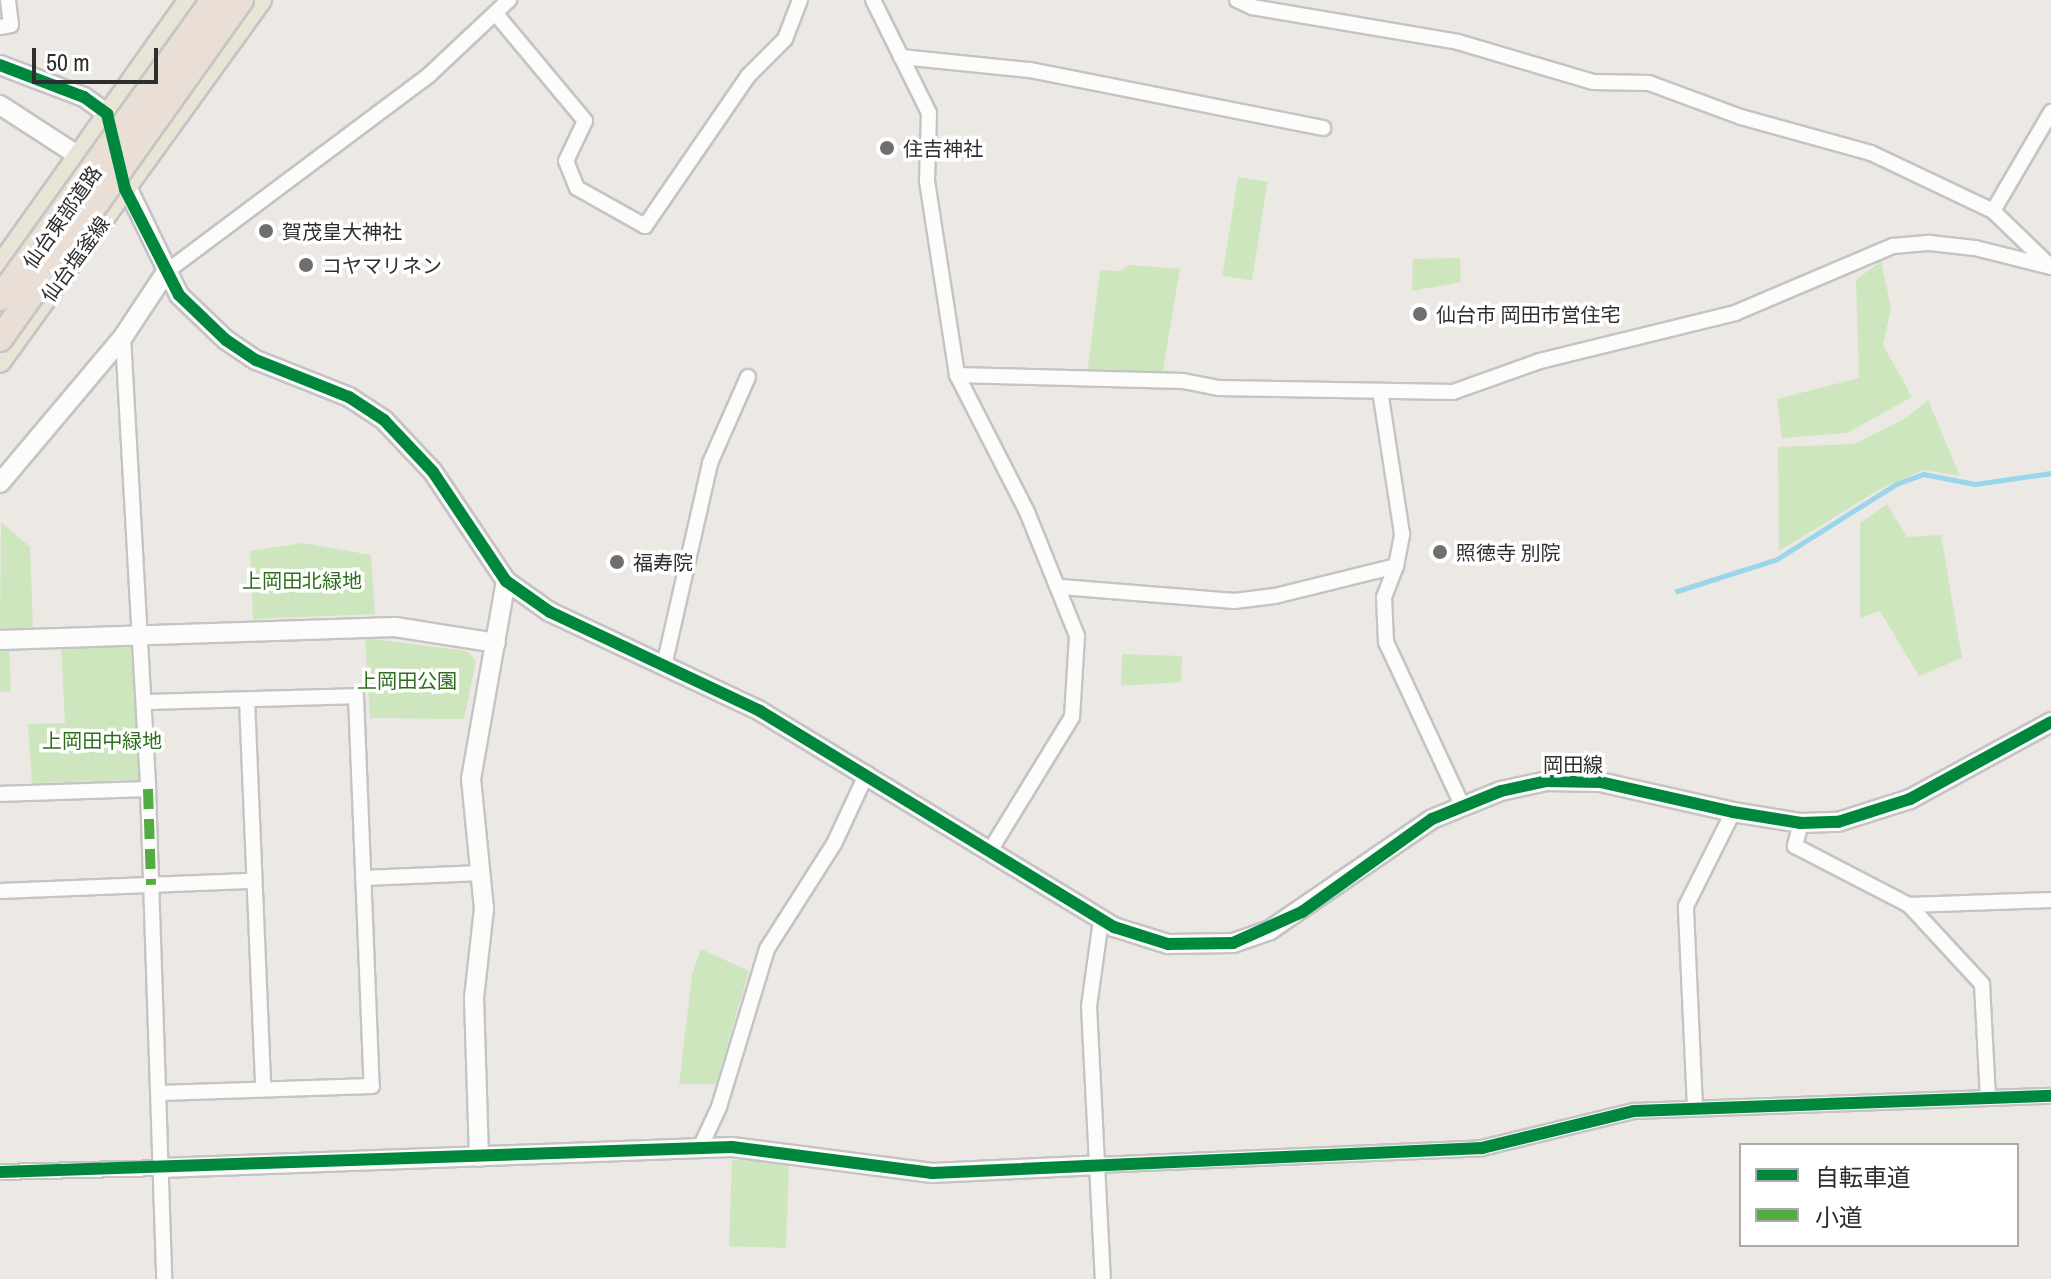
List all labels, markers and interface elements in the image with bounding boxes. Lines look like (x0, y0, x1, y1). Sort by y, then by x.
scale bar (36, 32, 162, 82)
text: 50 m (46, 46, 90, 78)
place label: 住吉神社 (903, 136, 983, 160)
marker: 住吉神社 (878, 139, 896, 157)
street label: 仙台東部道路 (18, 161, 106, 273)
street label: 仙台塩釜線 (36, 211, 114, 307)
place label: 賀茂皇大神社 (282, 219, 402, 243)
marker: 賀茂皇大神社 (257, 222, 275, 240)
place label: コヤマリネン (322, 253, 442, 277)
marker: コヤマリネン (297, 256, 315, 274)
place label: 仙台市 岡田市営住宅 (1436, 302, 1621, 326)
marker: 仙台市 岡田市営住宅 (1411, 305, 1429, 323)
place label: 照徳寺 別院 (1456, 540, 1561, 564)
marker: 照徳寺 別院 (1431, 543, 1449, 561)
place label: 福寿院 (633, 550, 693, 574)
marker: 福寿院 (608, 553, 626, 571)
park label: 上岡田北緑地 (242, 568, 362, 592)
park label: 上岡田公園 (357, 668, 457, 692)
park label: 上岡田中緑地 (42, 728, 162, 752)
street label: 岡田線 (1543, 752, 1603, 776)
legend (1739, 1143, 2019, 1247)
text: 自転車道 (1815, 1161, 1911, 1193)
text: 小道 (1815, 1201, 1863, 1233)

